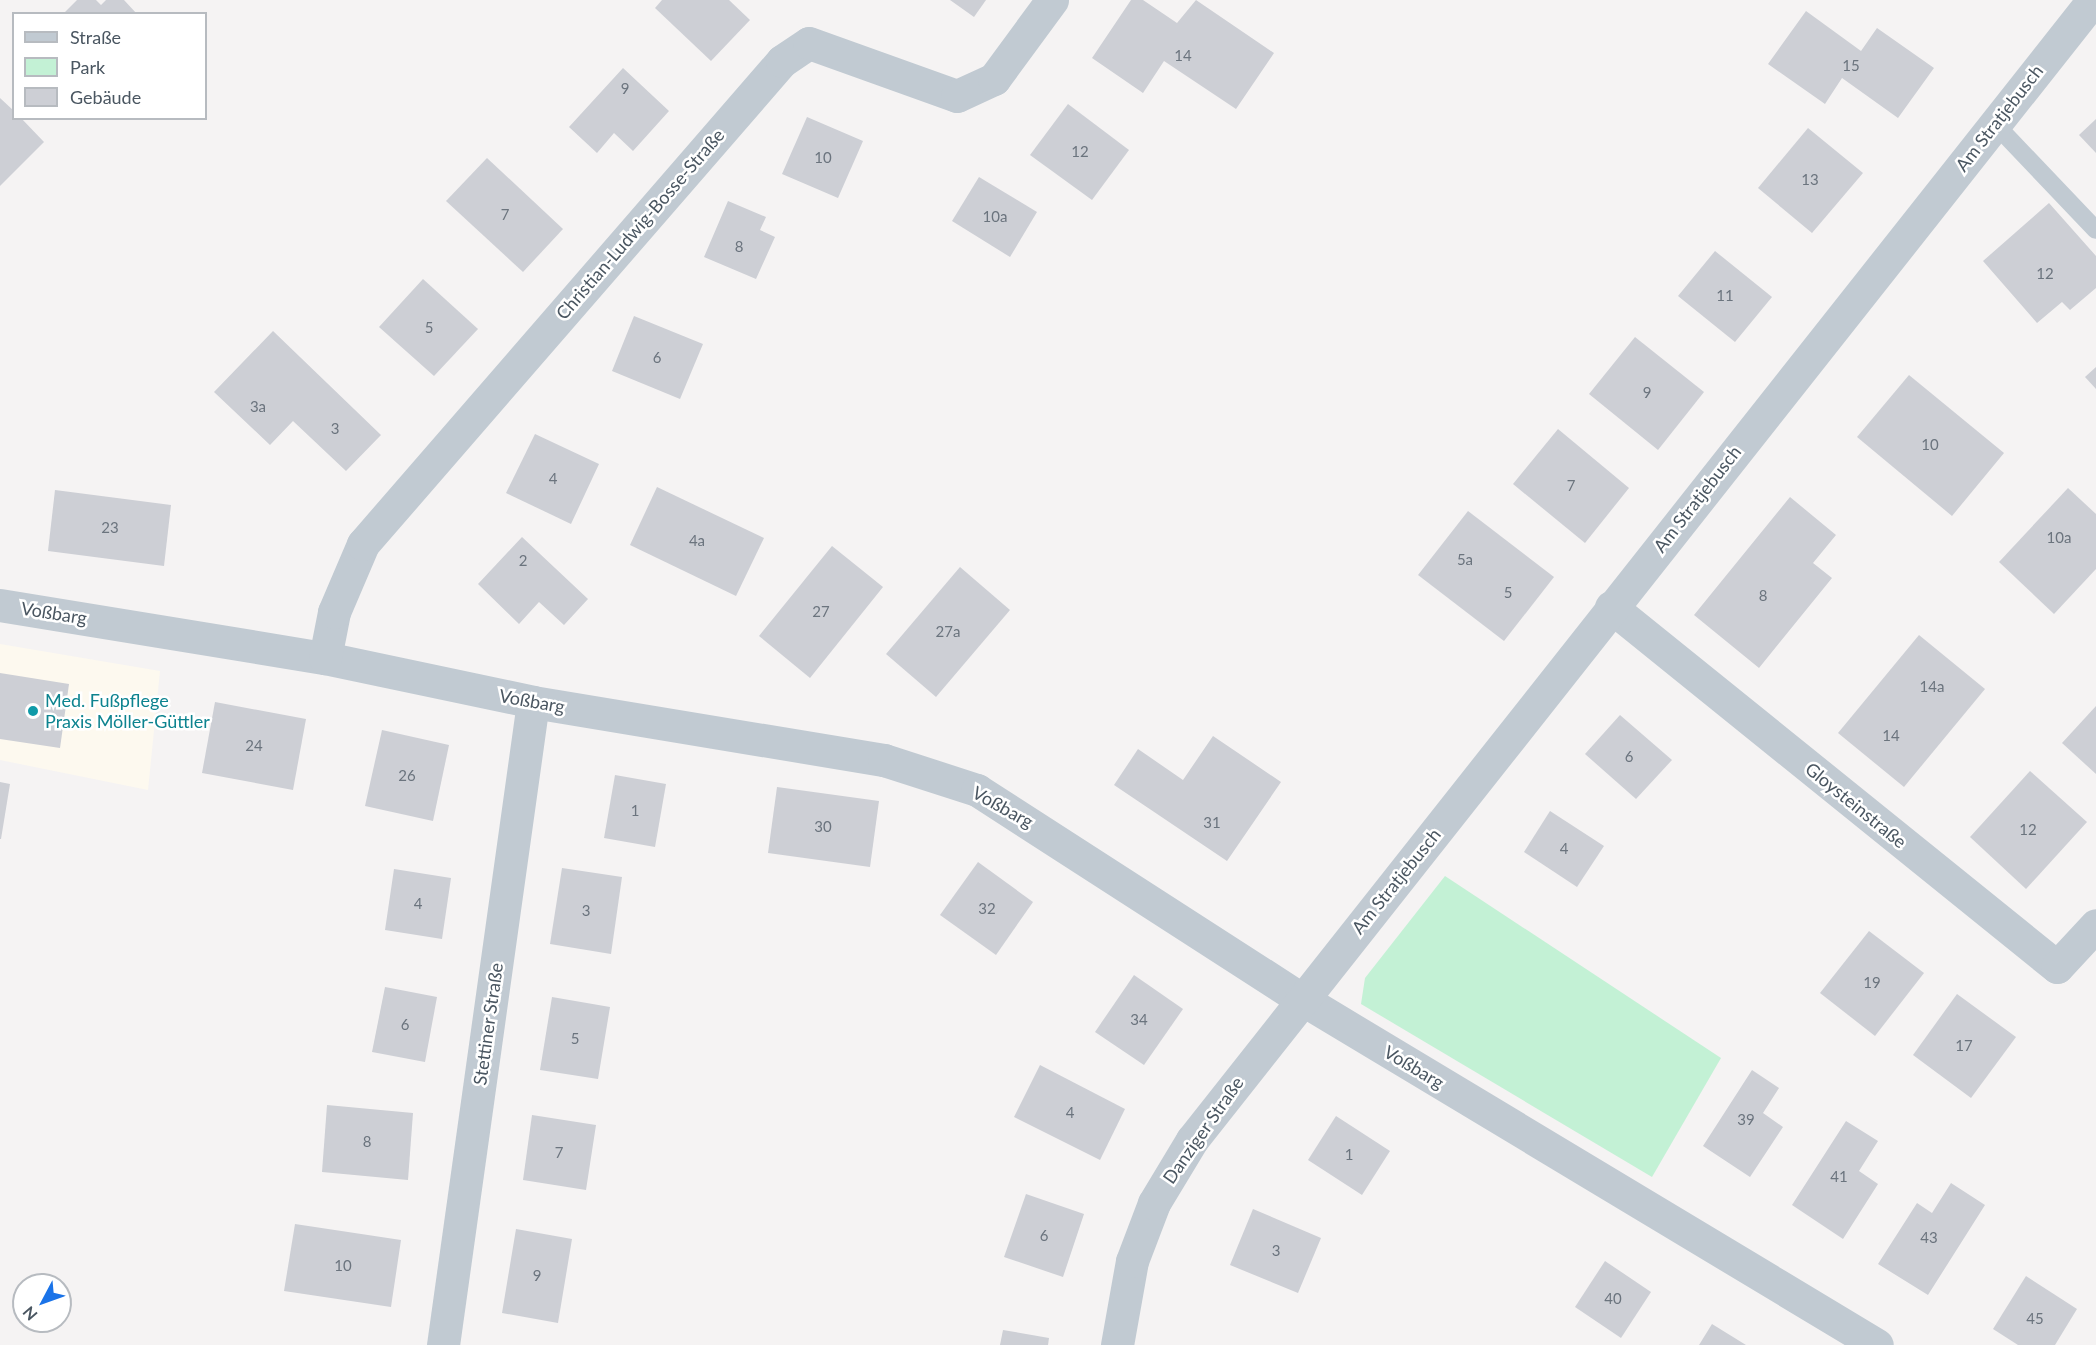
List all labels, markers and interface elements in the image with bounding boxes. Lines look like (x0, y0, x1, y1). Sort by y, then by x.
legend (12, 12, 207, 120)
text: Straße (70, 26, 121, 48)
house number: 14 (1174, 47, 1192, 65)
text: Park (70, 56, 105, 78)
house number: 15 (1842, 57, 1860, 75)
street label: Am Stratjebusch (1951, 60, 2047, 176)
house number: 9 (621, 80, 629, 98)
text: Gebäude (70, 86, 141, 108)
street label: Christian-Ludwig-Bosse-Straße (551, 124, 729, 324)
house number: 12 (1071, 143, 1089, 161)
house number: 10 (814, 149, 832, 167)
house number: 13 (1801, 171, 1819, 189)
house number: 7 (501, 206, 509, 224)
house number: 10a (983, 208, 1007, 226)
house number: 8 (735, 238, 743, 256)
house number: 12 (2036, 265, 2054, 283)
house number: 11 (1716, 287, 1734, 305)
house number: 5 (425, 319, 433, 337)
house number: 6 (653, 349, 661, 367)
house number: 9 (1643, 384, 1651, 402)
house number: 3a (250, 398, 266, 416)
house number: 3 (331, 420, 339, 438)
house number: 10 (1921, 436, 1939, 454)
street label: Am Stratjebusch (1649, 441, 1745, 557)
house number: 4 (549, 470, 557, 488)
house number: 7 (1567, 477, 1575, 495)
house number: 23 (101, 519, 119, 537)
house number: 10a (2047, 529, 2071, 547)
house number: 4a (689, 532, 705, 550)
house number: 5a (1457, 551, 1473, 569)
house number: 2 (519, 552, 527, 570)
house number: 5 (1504, 584, 1512, 602)
house number: 8 (1759, 587, 1767, 605)
street label: Voßbarg (20, 597, 88, 629)
house number: 27 (812, 603, 830, 621)
house number: 27a (936, 623, 960, 641)
house number: 14a (1920, 678, 1944, 696)
street label: Voßbarg (498, 685, 566, 717)
place label: Med. Fußpflege Praxis Möller-Güttler (45, 690, 210, 732)
marker: Med. Fußpflege Praxis Möller-Güttler (26, 704, 40, 718)
house number: 14 (1882, 727, 1900, 745)
house number: 24 (245, 737, 263, 755)
house number: 6 (1625, 748, 1633, 766)
street label: Gloysteinstraße (1801, 758, 1911, 852)
house number: 26 (398, 767, 416, 785)
street label: Voßbarg (969, 782, 1037, 832)
house number: 1 (631, 802, 639, 820)
house number: 31 (1203, 814, 1221, 832)
house number: 30 (814, 818, 832, 836)
house number: 12 (2019, 821, 2037, 839)
street label: Am Stratjebusch (1347, 824, 1445, 938)
house number: 4 (1560, 840, 1568, 858)
house number: 4 (414, 895, 422, 913)
house number: 32 (978, 900, 996, 918)
house number: 3 (582, 902, 590, 920)
street label: Stettiner Straße (469, 961, 507, 1087)
house number: 19 (1863, 974, 1881, 992)
house number: 34 (1130, 1011, 1148, 1029)
house number: 6 (401, 1016, 409, 1034)
house number: 5 (571, 1030, 579, 1048)
house number: 17 (1955, 1037, 1973, 1055)
street label: Voßbarg (1380, 1041, 1448, 1093)
street label: Danziger Straße (1158, 1072, 1248, 1188)
house number: 4 (1066, 1104, 1074, 1122)
house number: 39 (1737, 1111, 1755, 1129)
house number: 8 (363, 1133, 371, 1151)
house number: 7 (555, 1144, 563, 1162)
house number: 1 (1345, 1146, 1353, 1164)
house number: 41 (1830, 1168, 1848, 1186)
house number: 6 (1040, 1227, 1048, 1245)
house number: 43 (1920, 1229, 1938, 1247)
house number: 3 (1272, 1242, 1280, 1260)
house number: 10 (334, 1257, 352, 1275)
house number: 9 (533, 1267, 541, 1285)
north arrow (12, 1273, 72, 1333)
house number: 40 (1604, 1290, 1622, 1308)
text: N (18, 1303, 41, 1325)
house number: 45 (2026, 1310, 2044, 1328)

